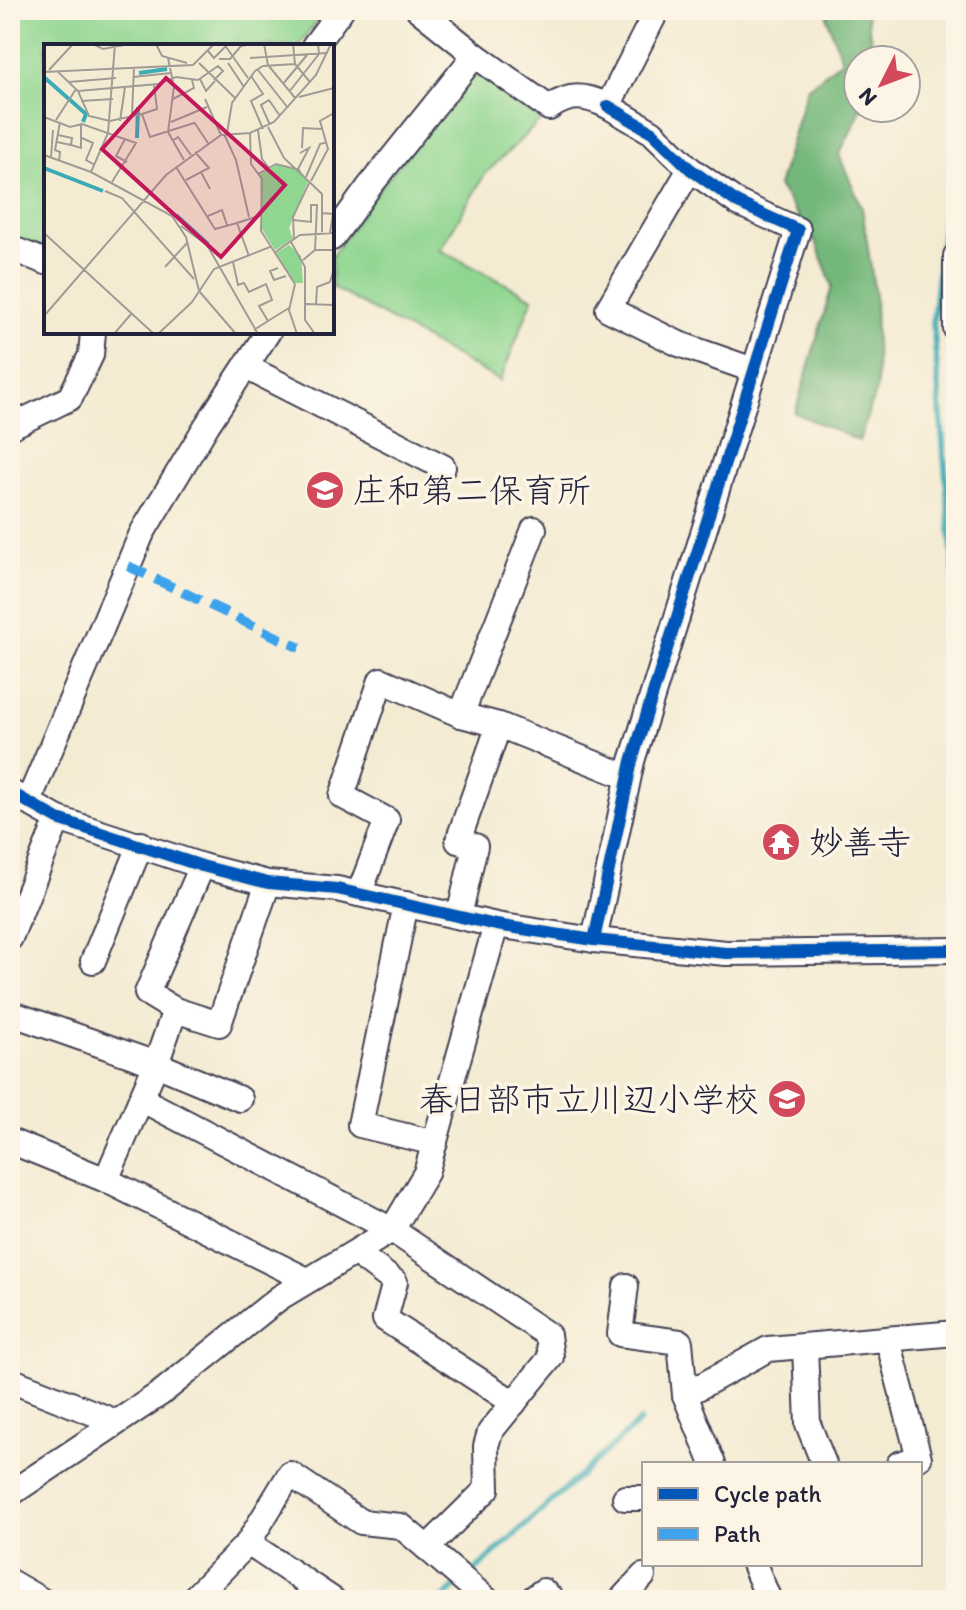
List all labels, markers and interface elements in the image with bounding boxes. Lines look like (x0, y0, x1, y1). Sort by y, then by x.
inset map (44, 44, 334, 334)
north arrow (842, 44, 922, 124)
text: N (853, 82, 883, 112)
school or university icon: 庄和第二保育所 (304, 469, 346, 511)
place label: 庄和第二保育所 (353, 470, 591, 511)
temple icon: 妙善寺 (760, 821, 802, 863)
place label: 妙善寺 (809, 822, 911, 863)
school or university icon: 春日部市立川辺小学校 (766, 1078, 808, 1120)
place label: 春日部市立川辺小学校 (419, 1079, 759, 1120)
legend (642, 1462, 922, 1566)
text: Cycle path (714, 1479, 821, 1508)
text: Path (714, 1519, 761, 1548)

